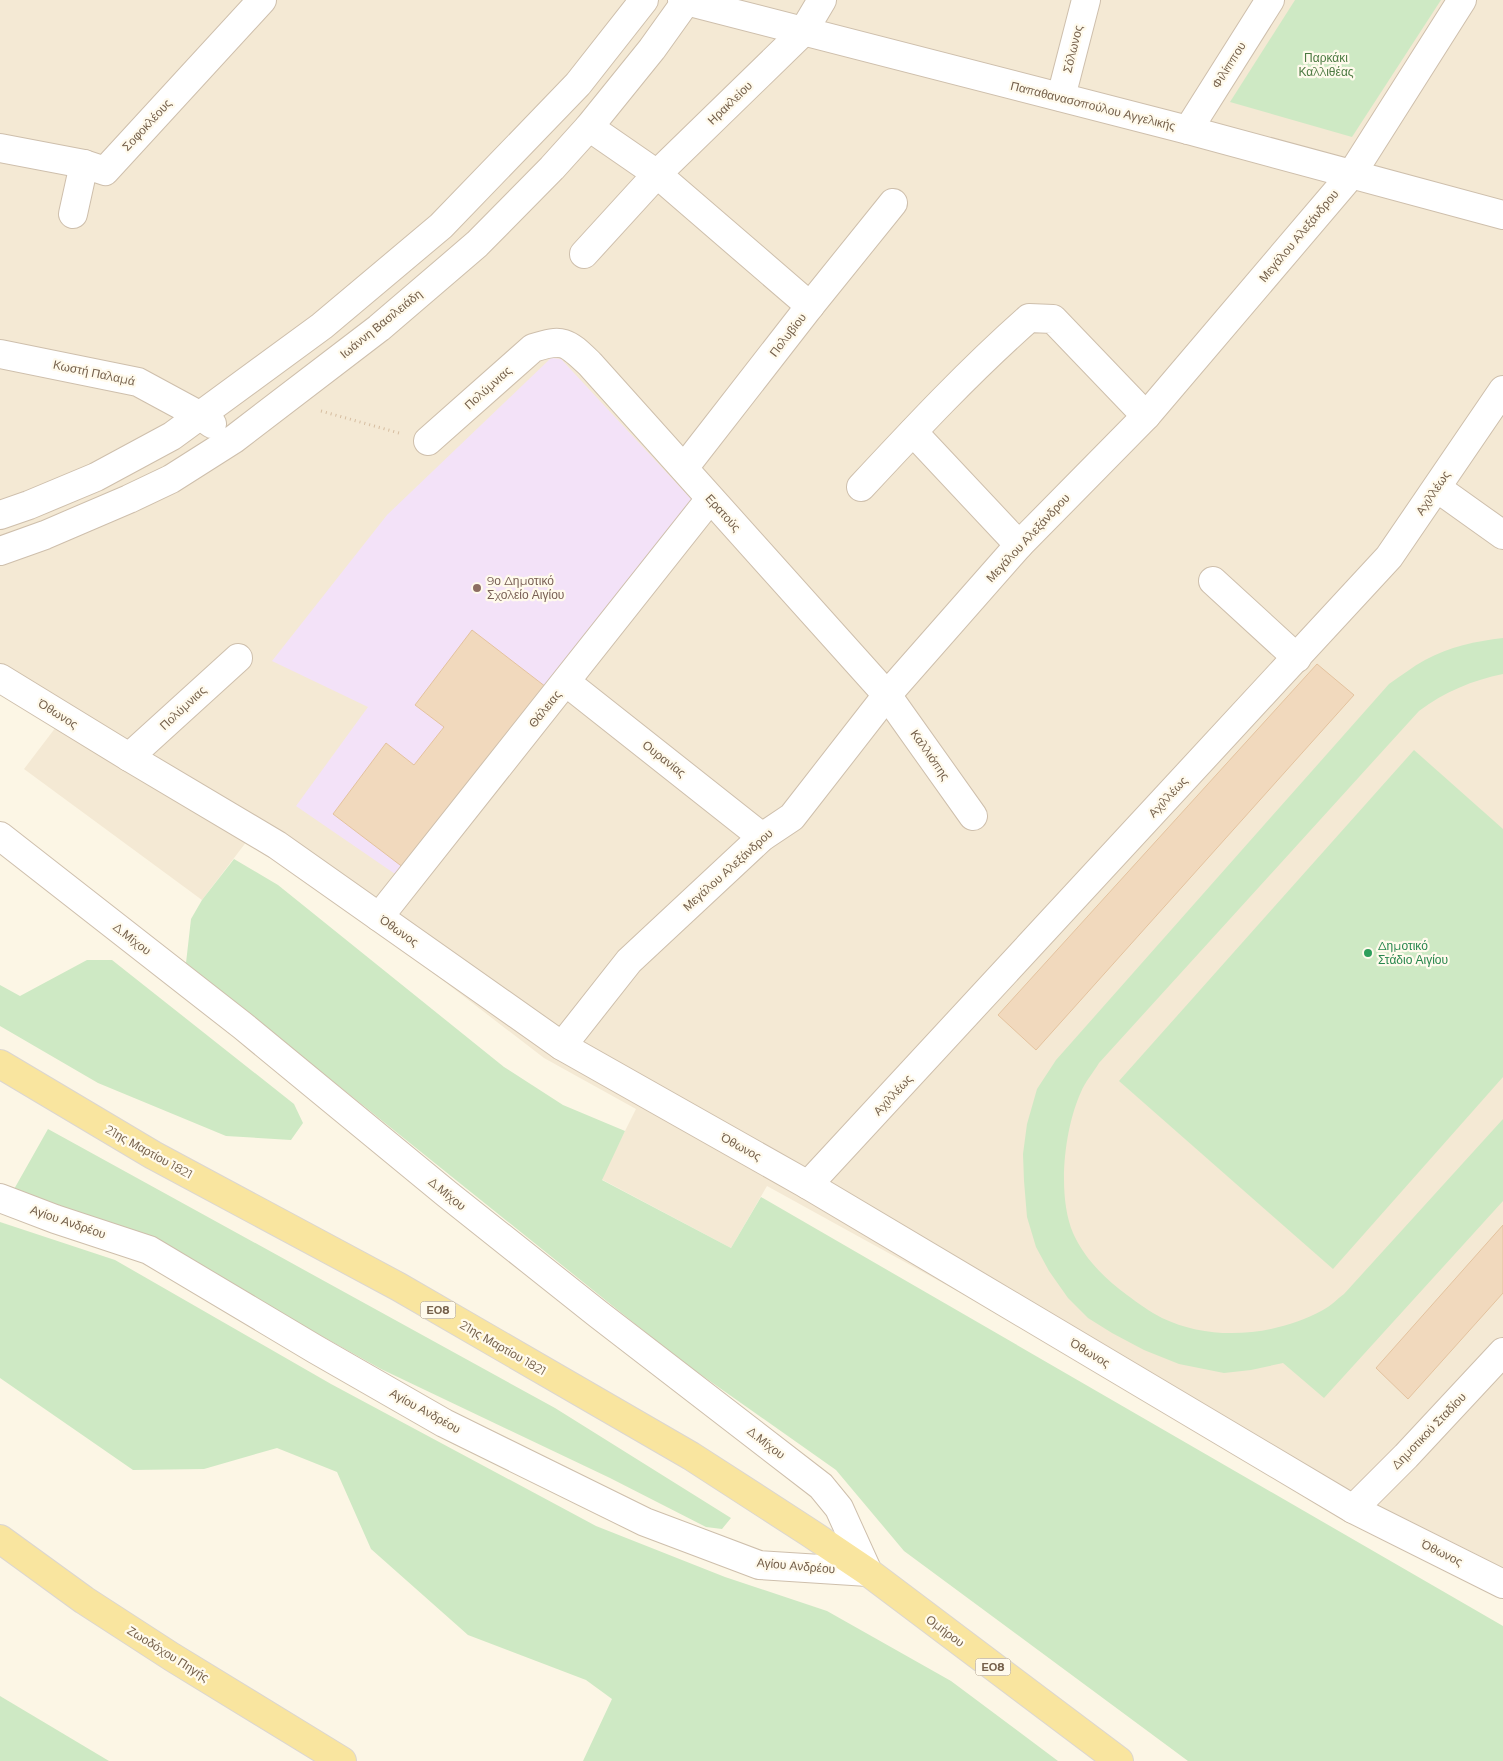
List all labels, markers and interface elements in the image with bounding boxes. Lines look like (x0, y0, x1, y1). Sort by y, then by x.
street label: Σόλωνος (1059, 23, 1086, 74)
street label: Φιλίππου (1208, 39, 1249, 91)
park label: Παρκάκι Καλλιθέας (1298, 50, 1354, 79)
street label: Ηρακλείου (704, 78, 755, 128)
street label: Παπαθανασοπούλου Αγγελικής (1009, 78, 1177, 133)
street label: Σοφοκλέους (119, 95, 175, 154)
street label: Μεγάλου Αλεξάνδρου (1256, 187, 1342, 285)
street label: Ιωάννη Βασιλειάδη (337, 286, 425, 361)
street label: Πολυβίου (766, 310, 809, 359)
street label: Κωστή Παλαμά (52, 357, 136, 389)
street label: Πολύμνιας (461, 363, 514, 413)
street label: Αχιλλέως (1412, 467, 1453, 518)
street label: Μεγάλου Αλεξάνδρου (983, 490, 1073, 585)
street label: Ερατούς (703, 491, 744, 535)
place label: 9ο Δημοτικό Σχολείο Αιγίου (487, 573, 564, 602)
marker: 9ο Δημοτικό Σχολείο Αιγίου (471, 582, 483, 594)
street label: Πολύμνιας (156, 682, 209, 733)
street label: Θάλειας (525, 687, 564, 730)
street label: Όθωνος (35, 695, 81, 732)
street label: Καλλιόπης (908, 727, 953, 783)
street label: Ουρανίας (640, 737, 689, 780)
street label: Αχιλλέως (1145, 773, 1191, 820)
street label: Μεγάλου Αλεξάνδρου (680, 825, 776, 914)
street label: Όθωνος (376, 911, 422, 949)
street label: Δ.Μίχου (110, 919, 154, 958)
place label: Δημοτικό Στάδιο Αιγίου (1378, 938, 1448, 967)
marker: Δημοτικό Στάδιο Αιγίου (1362, 947, 1374, 959)
street label: Αχιλλέως (870, 1071, 916, 1118)
street label: 21ης Μαρτίου 1821 (103, 1121, 195, 1182)
street label: Όθωνος (718, 1129, 764, 1164)
street label: Δ.Μίχου (426, 1174, 469, 1213)
street label: Αγίου Ανδρέου (29, 1202, 108, 1241)
road number: ΕΟ8 (420, 1302, 456, 1318)
street label: 21ης Μαρτίου 1821 (457, 1317, 549, 1378)
street label: Όθωνος (1067, 1334, 1113, 1370)
street label: Αγίου Ανδρέου (387, 1385, 463, 1436)
street label: Δημοτικού Σταδίου (1388, 1389, 1469, 1472)
street label: Δ.Μίχου (744, 1423, 788, 1462)
street label: Όθωνος (1418, 1536, 1465, 1569)
street label: Αγίου Ανδρέου (756, 1555, 836, 1576)
street label: Ομήρου (923, 1611, 967, 1650)
street label: Ζωοδόχου Πηγής (125, 1622, 212, 1685)
road number: ΕΟ8 (976, 1658, 1010, 1675)

